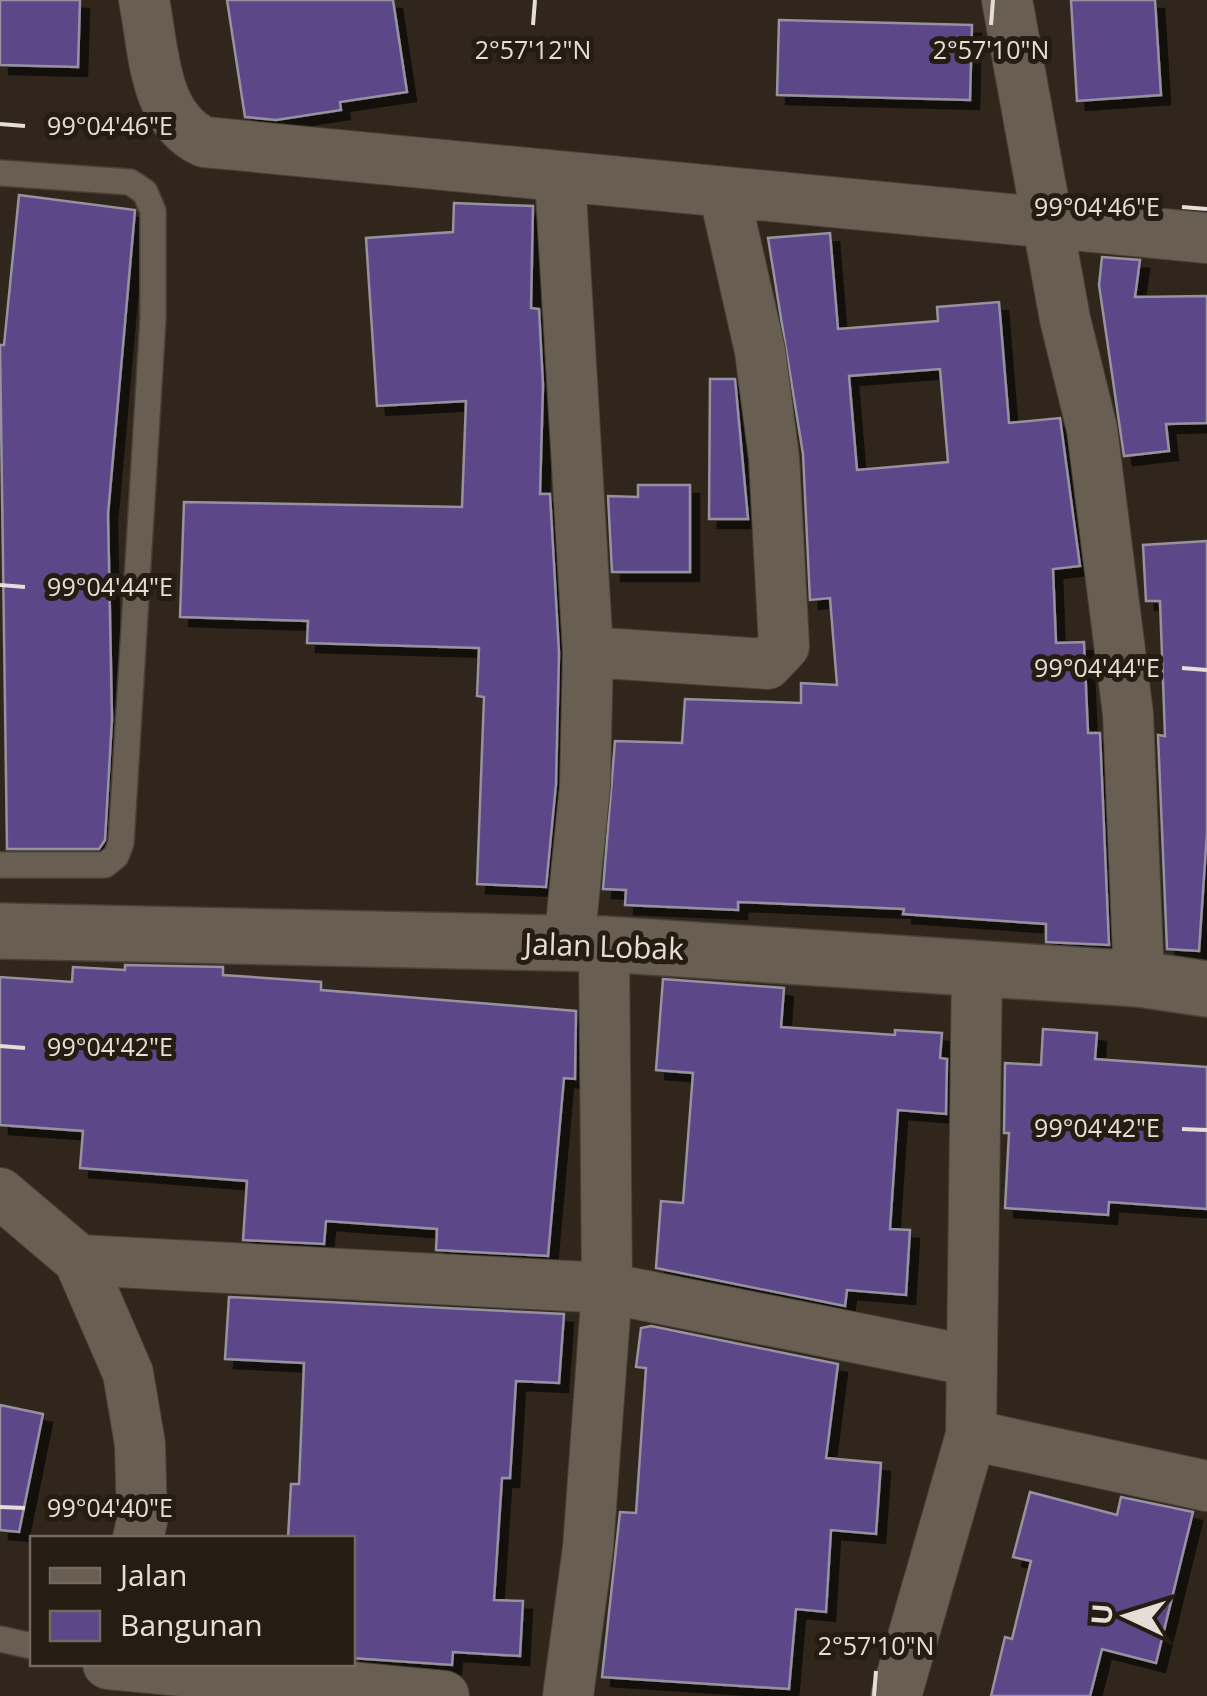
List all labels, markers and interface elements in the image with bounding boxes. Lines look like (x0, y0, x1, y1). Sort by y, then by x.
text: 2°57'12"N (475, 32, 591, 66)
text: 2°57'10"N (933, 32, 1049, 66)
text: 99°04'46"E (47, 108, 173, 142)
text: 99°04'46"E (1034, 189, 1160, 223)
text: 99°04'44"E (47, 569, 173, 603)
text: 99°04'44"E (1034, 650, 1160, 684)
street label: Jalan Lobak (521, 922, 685, 969)
text: 99°04'42"E (47, 1029, 173, 1063)
text: 99°04'42"E (1034, 1110, 1160, 1144)
text: 99°04'40"E (47, 1490, 173, 1524)
legend (30, 1536, 355, 1666)
text: Jalan (117, 1554, 187, 1595)
north arrow (1077, 1566, 1177, 1666)
text: U (1081, 1602, 1121, 1626)
text: Bangunan (120, 1604, 263, 1645)
text: 2°57'10"N (818, 1628, 934, 1662)

